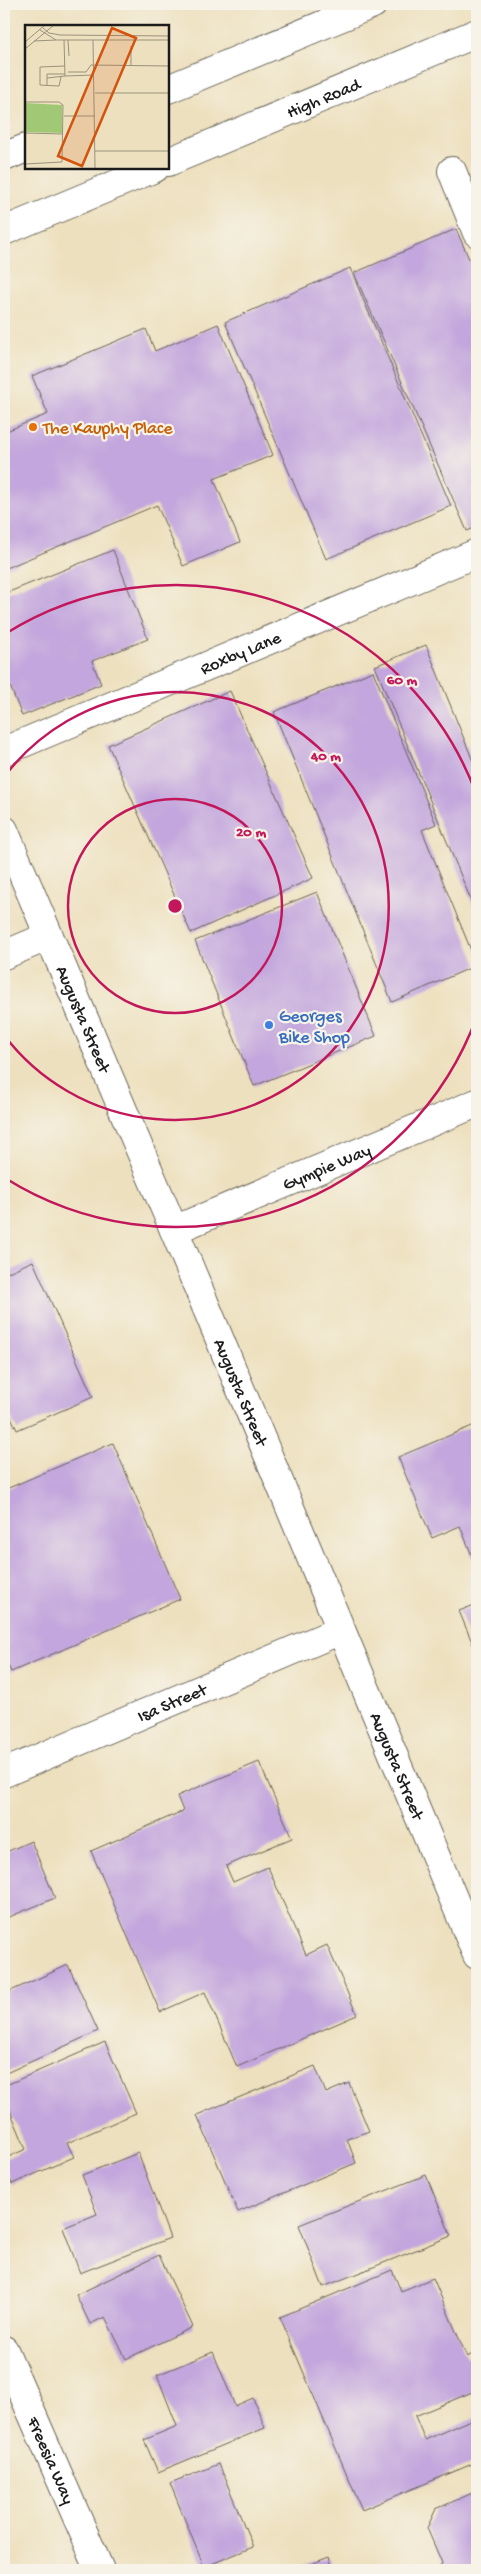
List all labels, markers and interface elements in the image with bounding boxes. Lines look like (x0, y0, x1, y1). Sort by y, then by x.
inset map (25, 25, 169, 169)
street label: High Road (284, 74, 365, 124)
place label: The Kauphy Place (42, 419, 173, 440)
marker: The Kauphy Place (27, 421, 39, 433)
street label: Roxby Lane (198, 628, 285, 681)
text: 60 m (387, 672, 418, 690)
text: 40 m (310, 748, 341, 766)
text: 20 m (236, 824, 266, 842)
centre of rings (166, 897, 184, 915)
street label: Augusta Street (50, 963, 115, 1078)
place label: Georges Bike Shop (278, 1007, 350, 1049)
marker: Georges Bike Shop (263, 1019, 275, 1031)
street label: Gympie Way (280, 1141, 374, 1196)
street label: Augusta Street (208, 1336, 272, 1451)
street label: Isa Street (135, 1680, 212, 1728)
street label: Augusta Street (364, 1710, 428, 1825)
street label: Freesia Way (21, 2413, 78, 2508)

